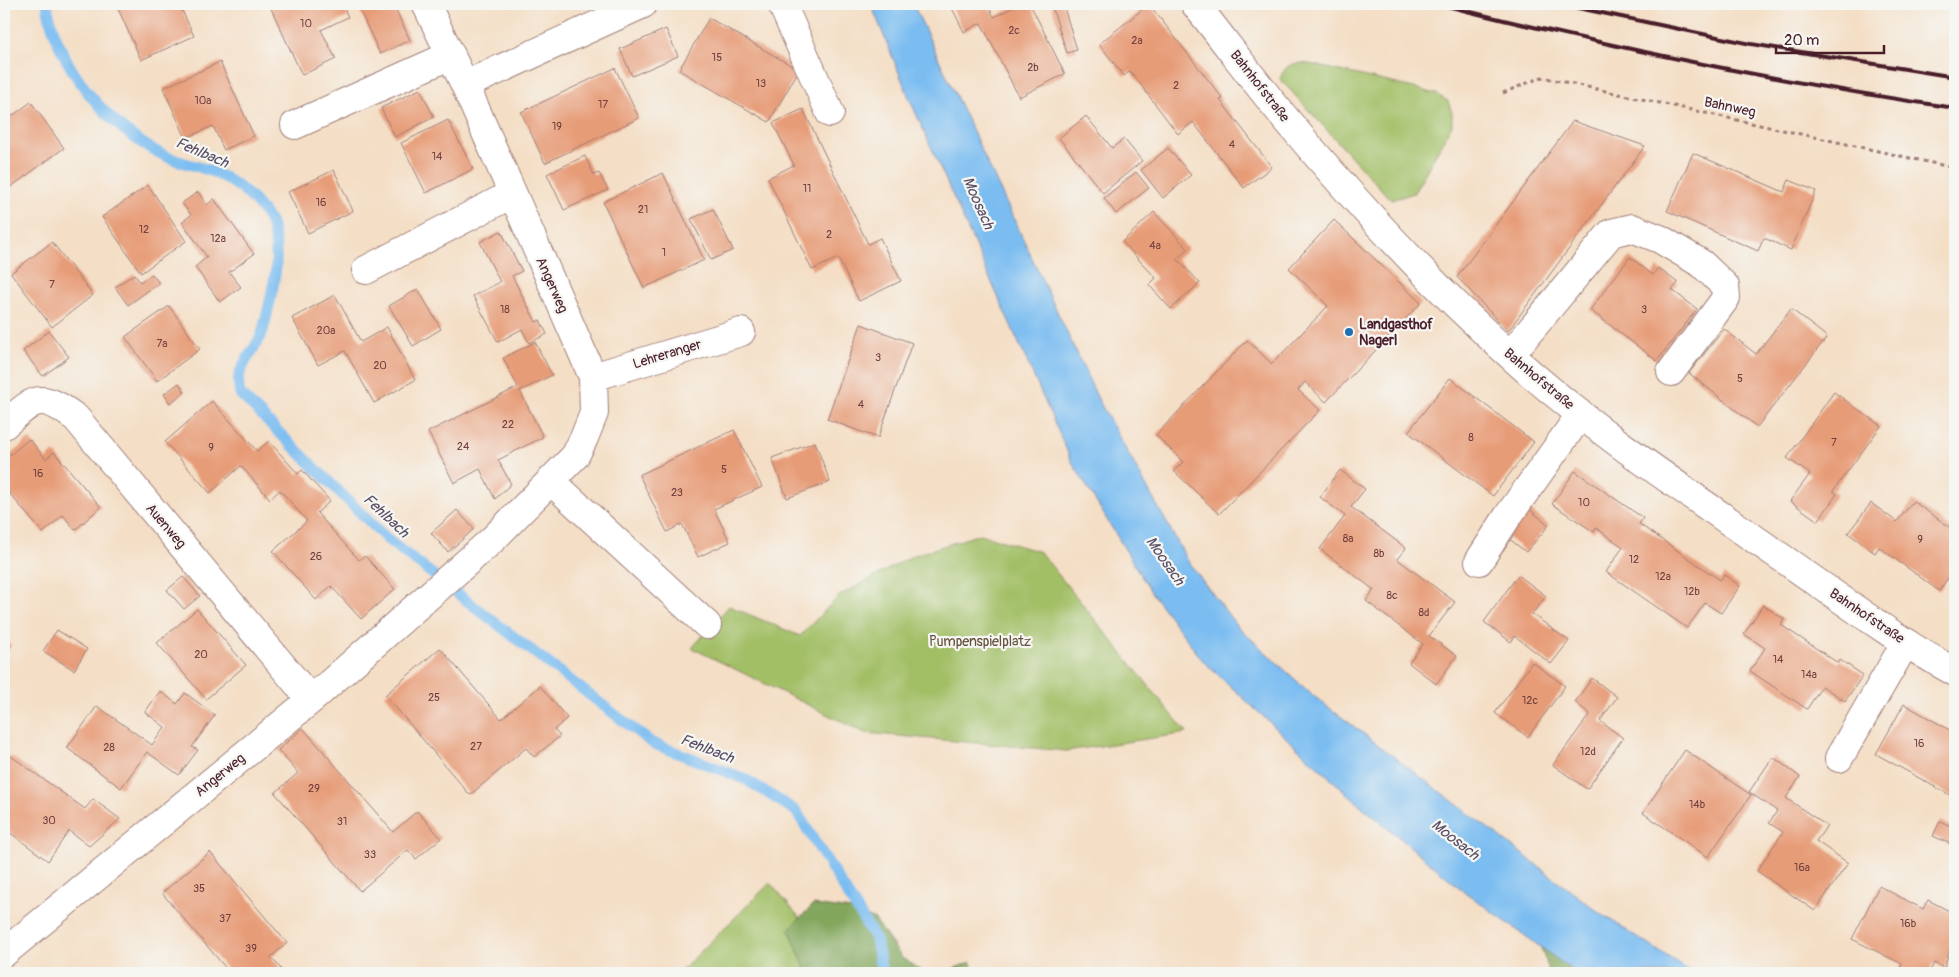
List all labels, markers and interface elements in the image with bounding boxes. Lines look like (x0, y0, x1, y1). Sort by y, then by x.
house number: 10 (300, 17, 312, 30)
scale bar (1776, 22, 1884, 54)
house number: 2c (1008, 24, 1020, 37)
text: 20 m (1784, 31, 1819, 50)
house number: 2a (1131, 34, 1143, 47)
street label: Bahnhofstraße (1227, 47, 1293, 125)
house number: 15 (712, 51, 722, 64)
house number: 2b (1027, 61, 1039, 74)
house number: 13 (756, 77, 766, 90)
house number: 2 (1173, 79, 1179, 92)
street label: Bahnweg (1703, 93, 1757, 121)
house number: 10a (195, 94, 211, 107)
house number: 17 (598, 98, 608, 111)
house number: 19 (552, 120, 562, 133)
water label: Fehlbach (173, 133, 232, 173)
house number: 4 (1229, 138, 1236, 151)
house number: 14 (432, 150, 443, 163)
water label: Moosach (958, 174, 998, 233)
house number: 11 (803, 182, 811, 195)
house number: 16 (316, 196, 326, 209)
house number: 21 (638, 203, 648, 216)
house number: 12 (139, 223, 149, 236)
house number: 2 (826, 228, 832, 241)
house number: 12a (210, 232, 226, 245)
house number: 4a (1149, 239, 1161, 252)
house number: 1 (662, 246, 666, 259)
street label: Angerweg (532, 254, 572, 316)
house number: 7 (49, 278, 55, 291)
house number: 18 (500, 303, 510, 316)
house number: 3 (1641, 303, 1647, 316)
place label: Landgasthof Nagerl (1359, 316, 1433, 349)
house number: 20a (317, 324, 335, 337)
marker: Landgasthof Nagerl (1343, 326, 1355, 338)
street label: Lehreranger (631, 335, 703, 373)
house number: 7a (157, 337, 167, 350)
street label: Bahnhofstraße (1500, 345, 1578, 413)
house number: 3 (875, 351, 881, 364)
house number: 20 (373, 359, 387, 372)
house number: 5 (1737, 372, 1743, 385)
house number: 4 (858, 398, 865, 411)
house number: 22 (502, 418, 514, 431)
house number: 8 (1468, 431, 1474, 444)
house number: 7 (1831, 436, 1837, 449)
house number: 24 (457, 440, 470, 453)
house number: 9 (208, 441, 214, 454)
house number: 5 (721, 463, 727, 476)
house number: 16 (33, 467, 43, 480)
house number: 23 (671, 486, 683, 499)
water label: Fehlbach (359, 490, 414, 543)
house number: 10 (1578, 496, 1590, 509)
street label: Auenweg (142, 500, 190, 552)
house number: 8a (1343, 532, 1353, 545)
water label: Moosach (1141, 533, 1189, 590)
house number: 9 (1917, 533, 1923, 546)
house number: 8b (1374, 547, 1384, 560)
house number: 26 (310, 550, 322, 563)
house number: 12 (1629, 553, 1639, 566)
house number: 12a (1655, 570, 1671, 583)
house number: 12b (1684, 585, 1700, 598)
street label: Bahnhofstraße (1826, 585, 1908, 647)
house number: 8c (1386, 589, 1398, 602)
house number: 8d (1419, 606, 1429, 619)
park label: Pumpenspielplatz (929, 633, 1031, 650)
house number: 20 (194, 648, 208, 661)
house number: 14 (1773, 653, 1784, 666)
house number: 14a (1801, 668, 1817, 681)
house number: 25 (428, 691, 440, 704)
house number: 12c (1522, 694, 1538, 707)
water label: Fehlbach (678, 730, 737, 768)
house number: 16 (1914, 737, 1924, 750)
house number: 27 (470, 740, 482, 753)
house number: 28 (103, 741, 115, 754)
house number: 12d (1580, 745, 1596, 758)
street label: Angerweg (192, 750, 248, 800)
house number: 29 (308, 782, 320, 795)
house number: 14b (1689, 798, 1705, 811)
house number: 30 (42, 814, 56, 827)
house number: 31 (337, 815, 347, 828)
water label: Moosach (1427, 816, 1483, 865)
house number: 33 (364, 848, 376, 861)
house number: 16a (1794, 861, 1810, 874)
house number: 35 (193, 882, 205, 895)
house number: 37 (219, 912, 231, 925)
house number: 16b (1900, 917, 1916, 930)
house number: 39 (245, 942, 257, 955)

